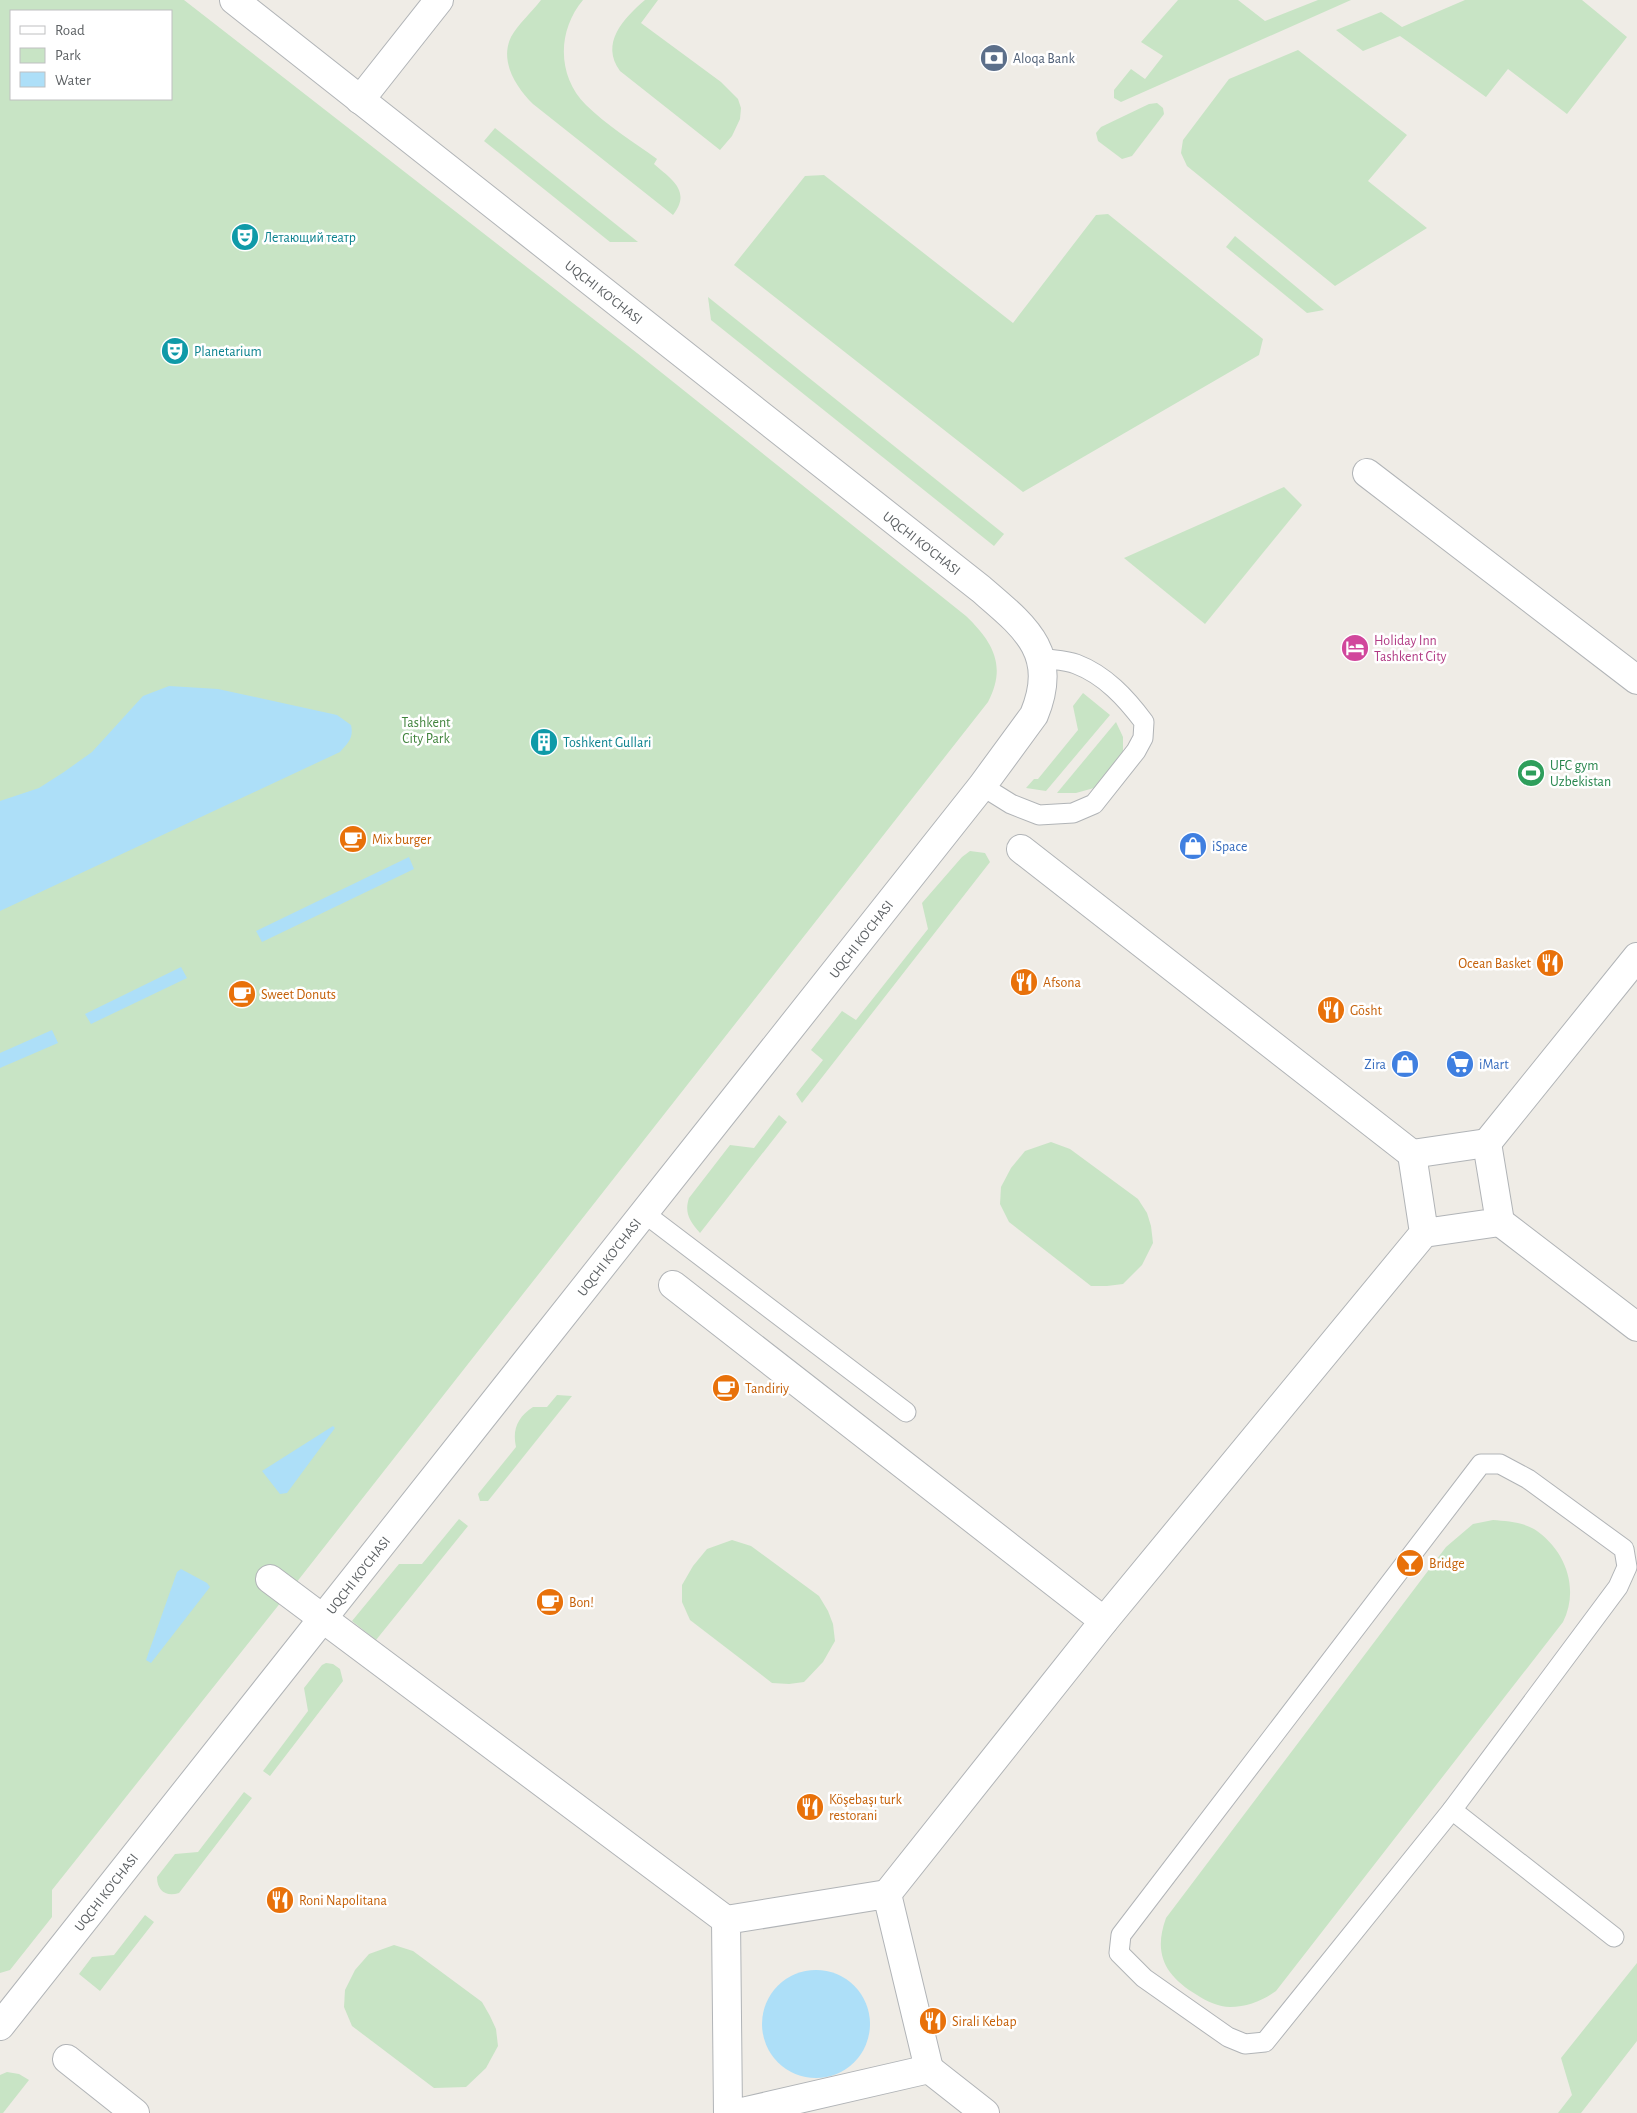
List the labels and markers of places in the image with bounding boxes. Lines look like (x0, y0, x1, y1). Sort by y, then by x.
bank icon: Aloqa Bank (979, 43, 1009, 73)
place label: Aloqa Bank (1013, 52, 1075, 66)
theatre icon: Летающий театр (230, 222, 260, 252)
place label: Летающий театр (264, 231, 356, 245)
theatre icon: Planetarium (160, 336, 190, 366)
place label: Planetarium (194, 345, 262, 359)
hotel icon: Holiday Inn Tashkent City (1340, 633, 1370, 663)
place label: Holiday Inn Tashkent City (1374, 634, 1447, 664)
building icon: Toshkent Gullari (529, 727, 559, 757)
place label: Toshkent Gullari (563, 736, 651, 750)
sports icon: UFC gym Uzbekistan (1516, 758, 1546, 788)
place label: UFC gym Uzbekistan (1550, 759, 1611, 789)
cafe icon: Mix burger (338, 824, 368, 854)
shop icon: iSpace (1178, 831, 1208, 861)
place label: Mix burger (372, 833, 432, 847)
place label: iSpace (1212, 840, 1247, 854)
restaurant icon: Ocean Basket (1535, 948, 1565, 978)
place label: Ocean Basket (1458, 957, 1532, 971)
restaurant icon: Afsona (1009, 967, 1039, 997)
place label: Afsona (1043, 976, 1081, 990)
cafe icon: Sweet Donuts (227, 979, 257, 1009)
place label: Sweet Donuts (261, 988, 336, 1002)
restaurant icon: Gōsht (1316, 995, 1346, 1025)
place label: Gōsht (1350, 1004, 1382, 1018)
shop icon: Zira (1390, 1049, 1420, 1079)
supermarket icon: iMart (1445, 1049, 1475, 1079)
place label: Zira (1364, 1058, 1387, 1072)
place label: iMart (1479, 1058, 1509, 1072)
cafe icon: Tandiriy (711, 1373, 741, 1403)
place label: Tandiriy (745, 1382, 789, 1396)
bar icon: Bridge (1395, 1548, 1425, 1578)
place label: Bridge (1429, 1557, 1465, 1571)
cafe icon: Bon! (535, 1587, 565, 1617)
place label: Bon! (569, 1596, 594, 1610)
restaurant icon: Köşebaşı turk restorani (795, 1792, 825, 1822)
place label: Köşebaşı turk restorani (829, 1793, 902, 1823)
restaurant icon: Roni Napolitana (265, 1885, 295, 1915)
place label: Roni Napolitana (299, 1894, 388, 1908)
restaurant icon: Sirali Kebap (918, 2006, 948, 2036)
place label: Sirali Kebap (952, 2015, 1017, 2029)

